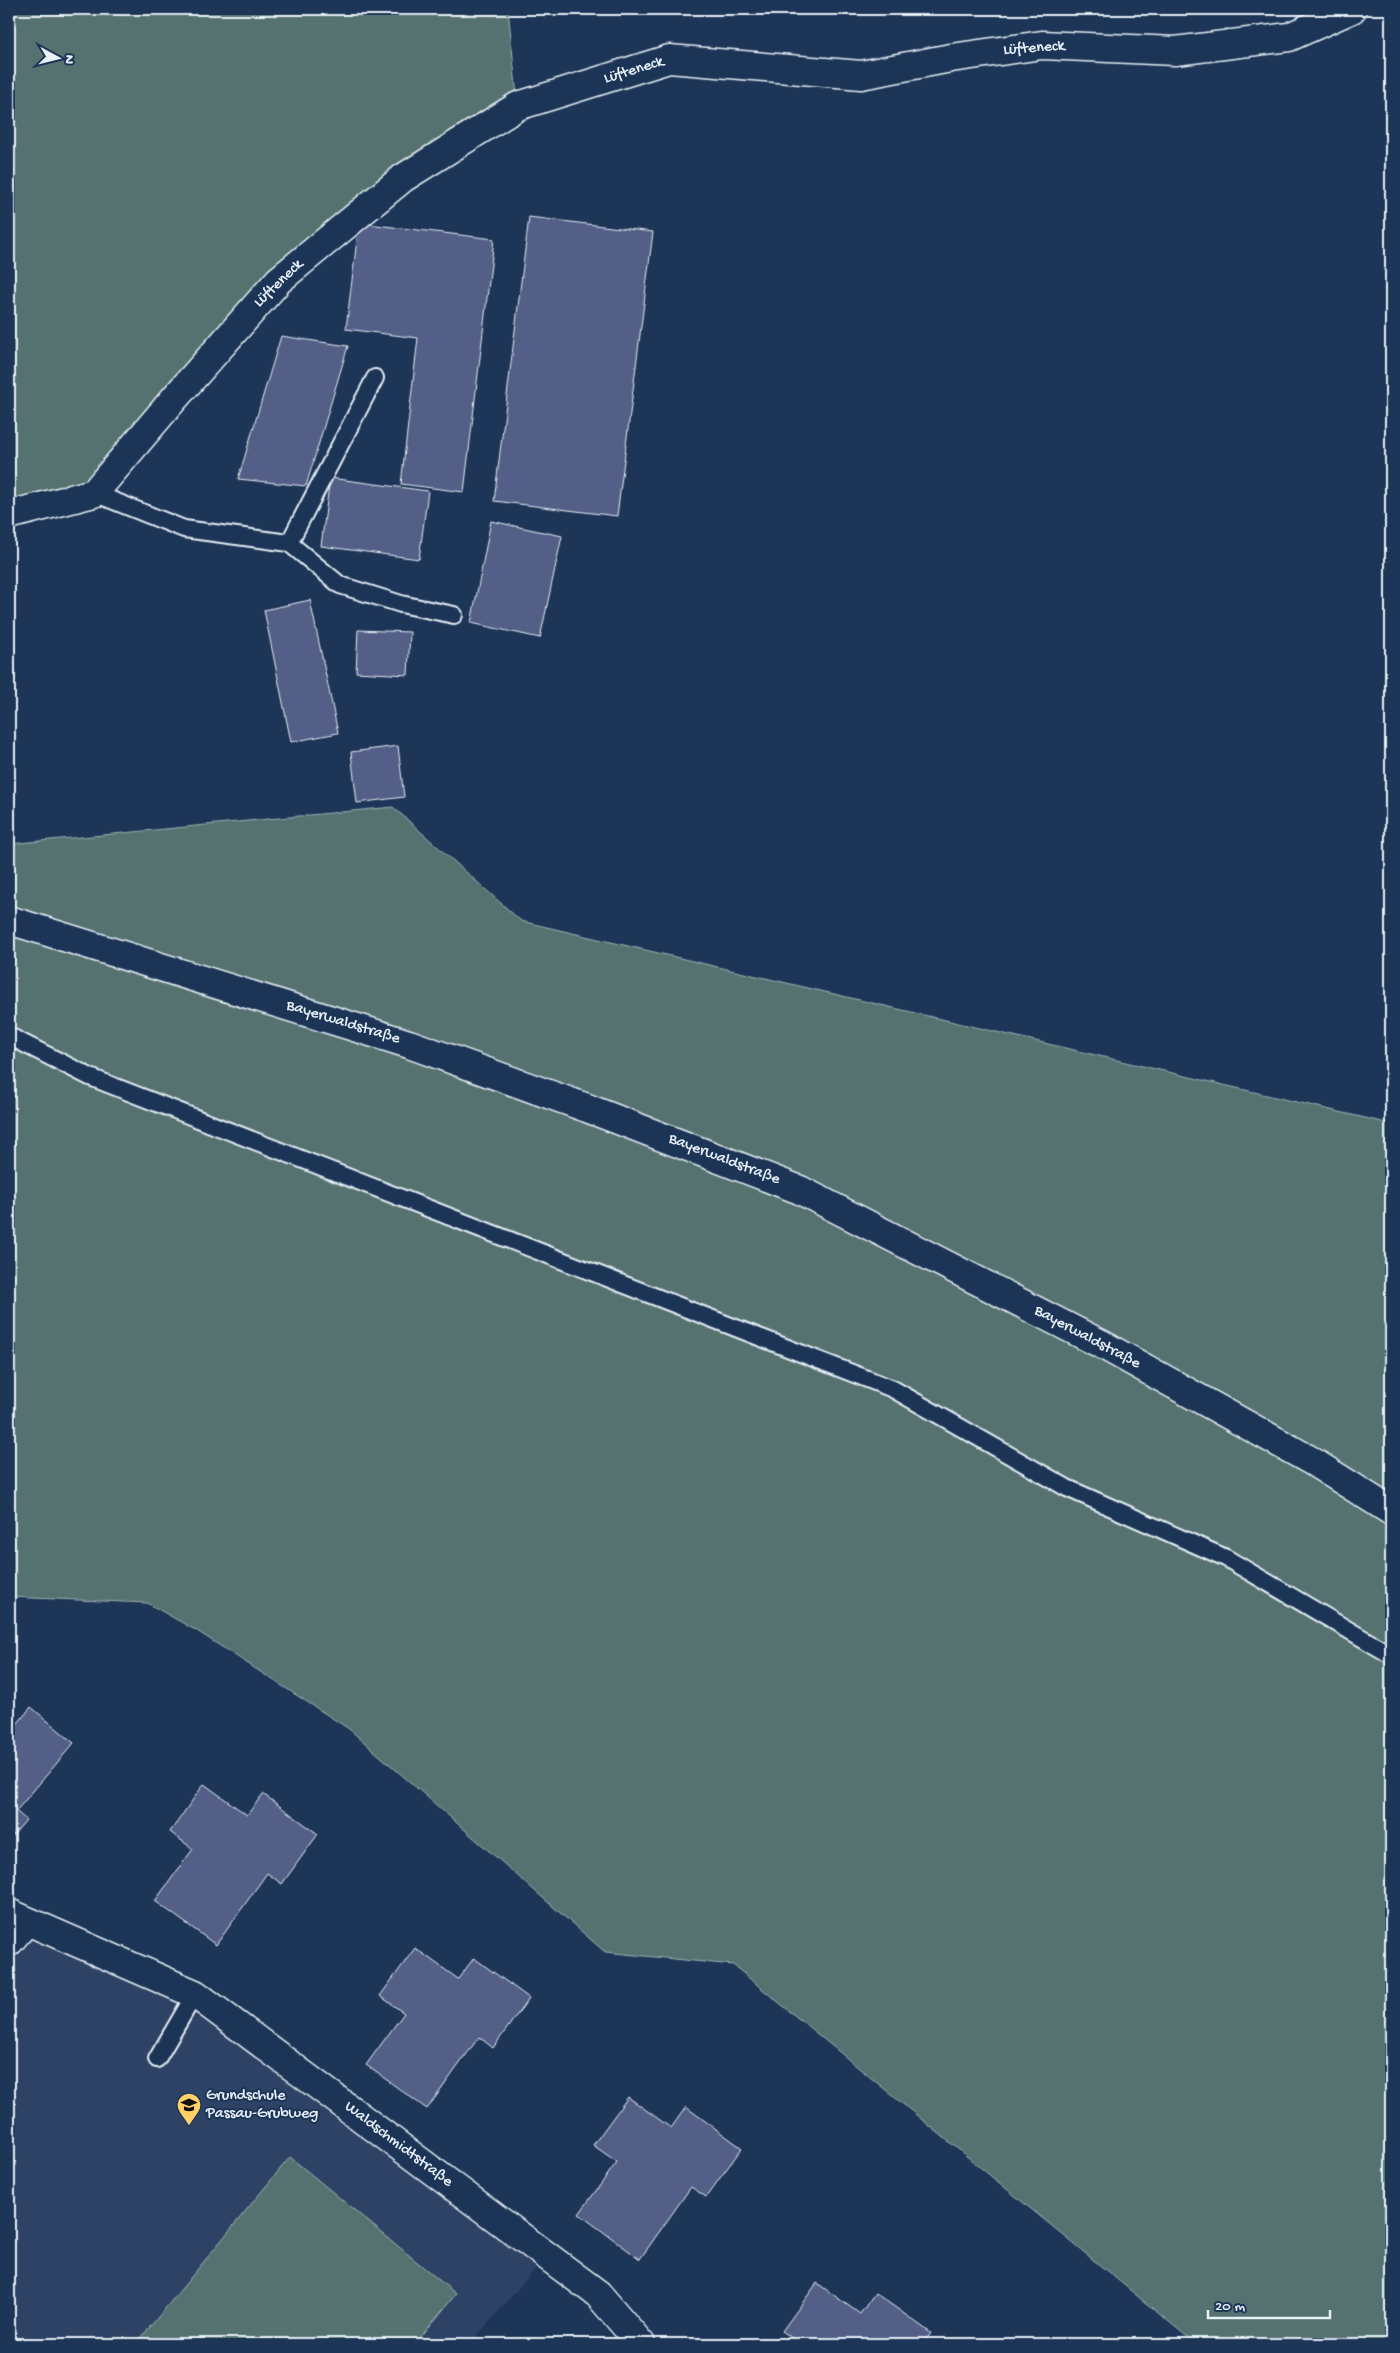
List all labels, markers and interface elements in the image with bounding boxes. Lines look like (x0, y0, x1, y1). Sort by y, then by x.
north arrow (32, 32, 82, 82)
street label: Lüfteneck (1003, 37, 1067, 61)
street label: Lüfteneck (602, 52, 668, 89)
text: N (59, 54, 77, 65)
street label: Lüfteneck (250, 255, 309, 312)
street label: Bayerwaldstraße (283, 996, 403, 1050)
street label: Bayerwaldstraße (665, 1130, 783, 1190)
street label: Bayerwaldstraße (1030, 1301, 1144, 1374)
place label: Grundschule Passau-Grubweg (205, 2087, 318, 2124)
school or university icon: Grundschule Passau-Grubweg (176, 2092, 202, 2126)
street label: Waldschmidtstraße (340, 2098, 457, 2192)
scale bar (1208, 2288, 1330, 2320)
text: 20 m (1215, 2298, 1245, 2316)

